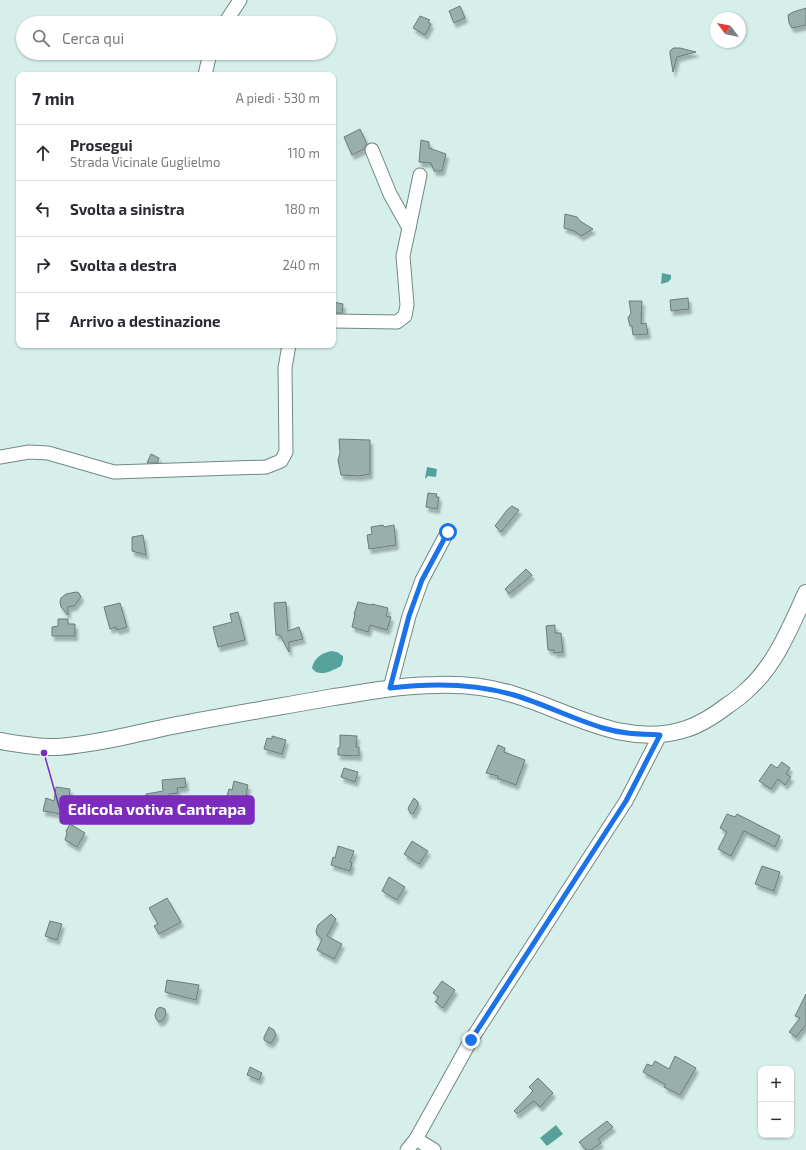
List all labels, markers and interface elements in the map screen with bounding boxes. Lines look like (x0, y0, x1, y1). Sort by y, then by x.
north arrow (710, 12, 746, 48)
search box (16, 16, 336, 60)
icon: search (30, 27, 52, 49)
text: Cerca qui (62, 29, 124, 47)
text: 7 min (32, 88, 75, 108)
text: A piedi · 530 m (236, 90, 320, 106)
text: Prosegui (70, 136, 133, 154)
icon: ahead (32, 142, 54, 164)
text: 110 m (288, 145, 320, 161)
text: Strada Vicinale Guglielmo (70, 154, 220, 170)
icon: left (32, 198, 54, 220)
text: Svolta a sinistra (70, 200, 185, 218)
text: 180 m (285, 201, 320, 217)
icon: right (32, 254, 54, 276)
text: Svolta a destra (70, 256, 177, 274)
text: 240 m (283, 257, 320, 273)
icon: arrive (32, 310, 54, 332)
text: Arrivo a destinazione (70, 312, 221, 330)
route start (439, 523, 457, 541)
callout: Edicola votiva Cantrapa (60, 796, 254, 824)
text: Edicola votiva Cantrapa (68, 799, 246, 818)
route end (462, 1031, 480, 1049)
map controls (758, 1066, 794, 1138)
button: + (758, 1066, 794, 1102)
button: − (758, 1102, 794, 1138)

